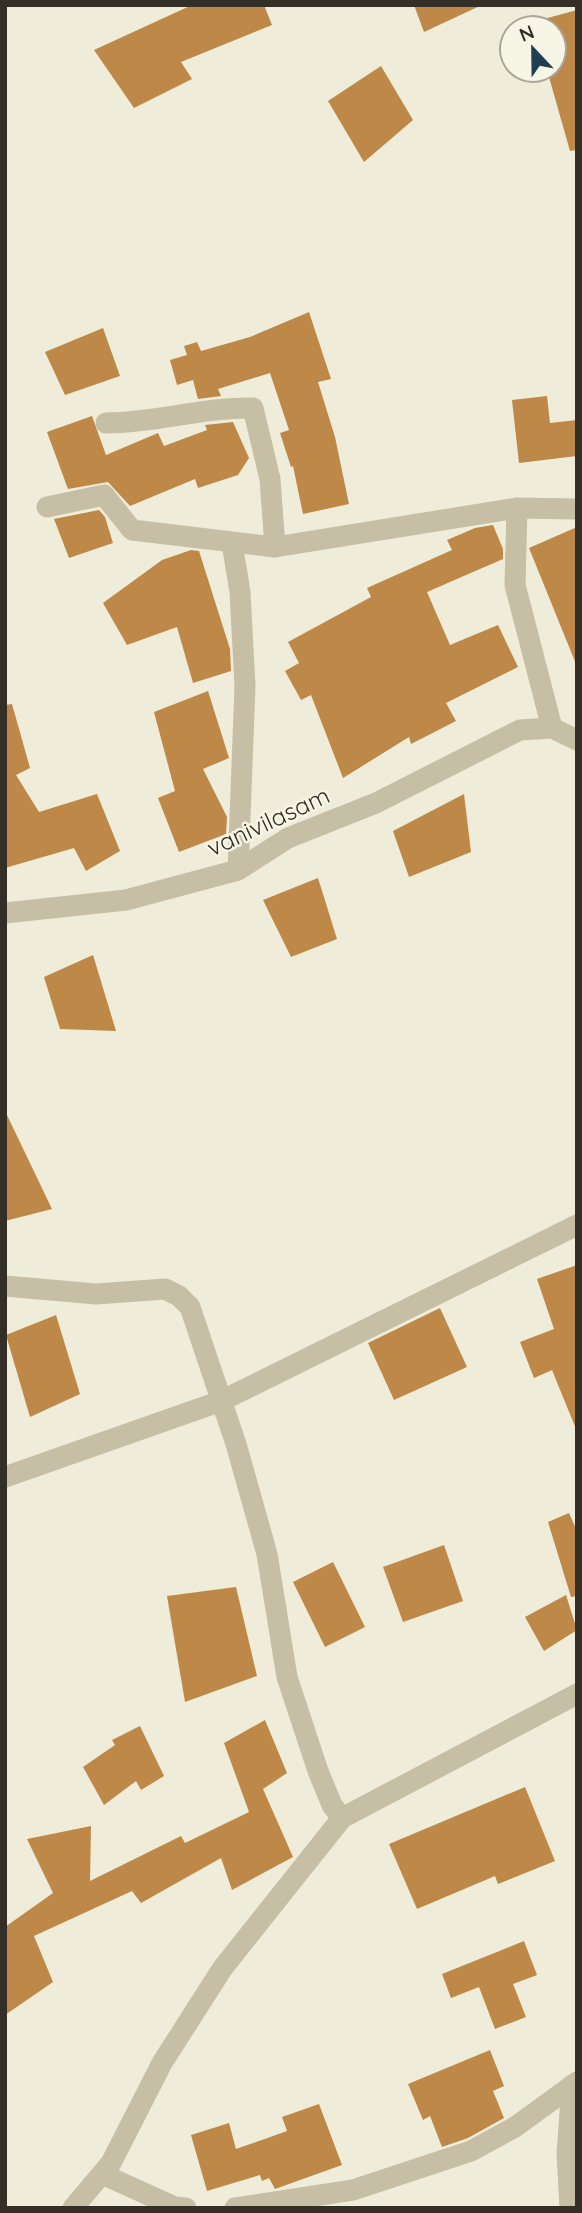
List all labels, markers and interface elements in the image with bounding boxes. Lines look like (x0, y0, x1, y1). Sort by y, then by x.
north arrow (498, 14, 568, 84)
text: N (516, 19, 538, 47)
street label: vanivilasam (202, 780, 334, 862)

